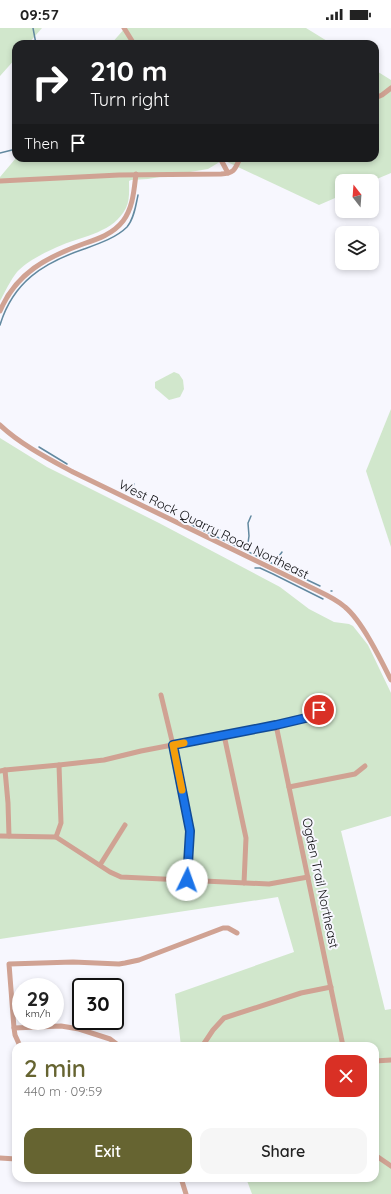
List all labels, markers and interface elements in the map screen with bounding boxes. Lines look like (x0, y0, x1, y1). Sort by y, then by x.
text: 09:57 (20, 5, 59, 24)
text: 210 m (90, 53, 168, 88)
icon: right (24, 56, 76, 108)
text: Turn right (90, 88, 170, 111)
icon: arrive (67, 132, 89, 154)
text: Then (24, 134, 59, 153)
north arrow (335, 174, 379, 218)
map controls (335, 174, 379, 270)
button: layers (335, 226, 379, 270)
street label: West Rock Quarry Road Northeast (116, 476, 312, 582)
pin (302, 693, 336, 727)
icon: arrive (308, 699, 330, 721)
street label: Ogden Trail Northeast (299, 816, 343, 950)
position arrow (166, 859, 208, 901)
speed limit sign: 30 (72, 978, 124, 1030)
text: 29 (27, 986, 49, 1011)
text: km/h (25, 1007, 51, 1020)
text: 2 min (24, 1053, 86, 1083)
button: close (325, 1055, 367, 1097)
text: 440 m · 09:59 (24, 1083, 102, 1099)
button: Exit (24, 1128, 192, 1174)
button: Share (200, 1128, 367, 1174)

